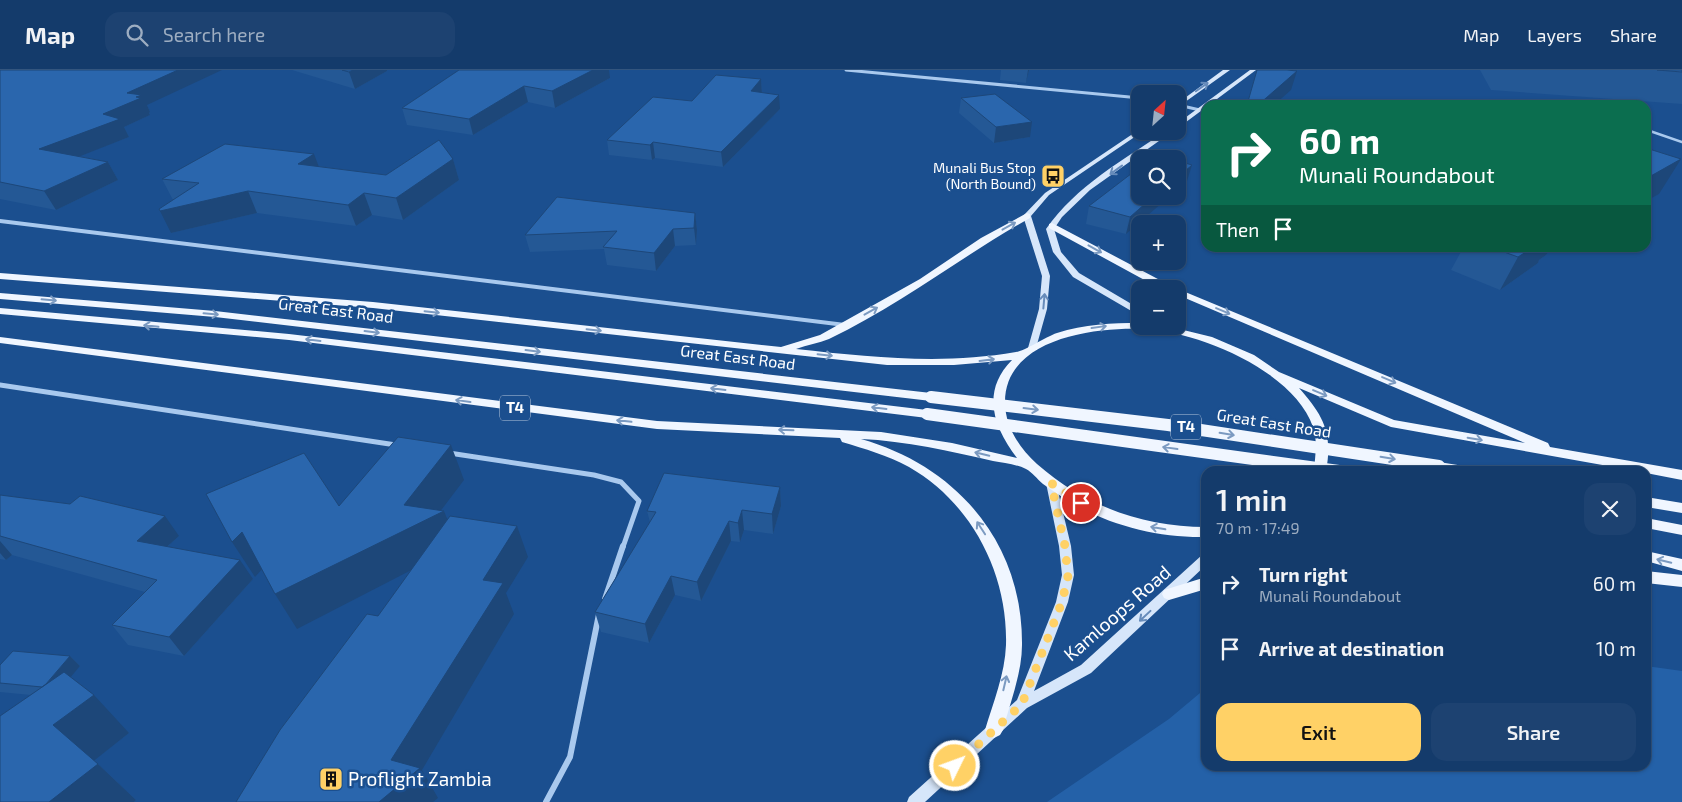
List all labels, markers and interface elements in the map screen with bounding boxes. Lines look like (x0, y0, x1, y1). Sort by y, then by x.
search box (105, 12, 455, 57)
text: Map (25, 20, 75, 49)
icon: search (123, 21, 151, 49)
text: Search here (163, 23, 265, 46)
text: Map (1463, 24, 1499, 46)
text: Layers (1527, 24, 1582, 46)
text: Share (1610, 24, 1657, 46)
one-way arrow (1195, 82, 1209, 92)
north arrow (1131, 85, 1186, 140)
map controls (1131, 85, 1186, 335)
text: 60 m (1299, 119, 1380, 161)
icon: right (1216, 120, 1281, 185)
button: search (1131, 150, 1186, 205)
place label: Munali Bus Stop (North Bound) (933, 159, 1036, 192)
text: Munali Roundabout (1299, 161, 1495, 187)
bus stop icon: Munali Bus Stop (North Bound) (1040, 163, 1066, 189)
one-way arrow (1109, 165, 1123, 175)
button: + (1131, 215, 1186, 270)
icon: arrive (1269, 215, 1297, 243)
text: Then (1216, 218, 1259, 241)
one-way arrow (1002, 220, 1016, 230)
one-way arrow (1087, 245, 1102, 255)
button: − (1131, 280, 1186, 335)
street label: Great East Road (277, 293, 395, 326)
one-way arrow (1039, 293, 1049, 309)
one-way arrow (40, 295, 56, 305)
one-way arrow (864, 306, 879, 316)
one-way arrow (424, 307, 440, 317)
one-way arrow (1215, 308, 1230, 317)
one-way arrow (202, 309, 218, 319)
one-way arrow (143, 321, 159, 331)
one-way arrow (1091, 322, 1107, 332)
one-way arrow (585, 325, 601, 335)
one-way arrow (364, 327, 380, 337)
one-way arrow (305, 335, 321, 345)
street label: Great East Road (679, 340, 797, 373)
one-way arrow (525, 346, 541, 356)
one-way arrow (817, 350, 833, 360)
one-way arrow (979, 355, 995, 365)
one-way arrow (1381, 376, 1396, 386)
one-way arrow (710, 384, 726, 394)
one-way arrow (1312, 389, 1327, 399)
one-way arrow (455, 396, 471, 406)
road number: T4 (500, 396, 530, 420)
one-way arrow (871, 403, 887, 413)
one-way arrow (1023, 404, 1039, 414)
street label: Great East Road (1215, 404, 1333, 441)
road number: T4 (1171, 414, 1201, 440)
one-way arrow (616, 416, 632, 426)
one-way arrow (779, 426, 795, 435)
one-way arrow (1219, 429, 1235, 439)
one-way arrow (1466, 434, 1482, 444)
one-way arrow (1162, 442, 1178, 452)
one-way arrow (974, 449, 990, 458)
one-way arrow (1380, 453, 1396, 463)
text: 1 min (1216, 481, 1287, 517)
pin (1060, 482, 1102, 524)
button: close (1584, 483, 1636, 535)
icon: arrive (1067, 489, 1095, 517)
text: 70 m · 17:49 (1216, 518, 1300, 537)
one-way arrow (976, 521, 986, 535)
one-way arrow (1150, 522, 1166, 532)
one-way arrow (1657, 556, 1673, 565)
street label: Kamloops Road (1058, 560, 1175, 665)
text: Turn right (1259, 563, 1347, 586)
icon: right (1216, 570, 1244, 598)
text: 60 m (1593, 572, 1636, 595)
text: Munali Roundabout (1259, 586, 1401, 605)
one-way arrow (1139, 610, 1151, 622)
icon: arrive (1216, 635, 1244, 663)
text: Arrive at destination (1259, 637, 1444, 660)
text: 10 m (1596, 637, 1636, 660)
one-way arrow (1001, 675, 1010, 691)
button: Exit (1216, 703, 1421, 761)
button: Share (1431, 703, 1636, 761)
position arrow (928, 739, 980, 791)
building icon: Proflight Zambia (318, 766, 344, 792)
place label: Proflight Zambia (348, 767, 492, 790)

